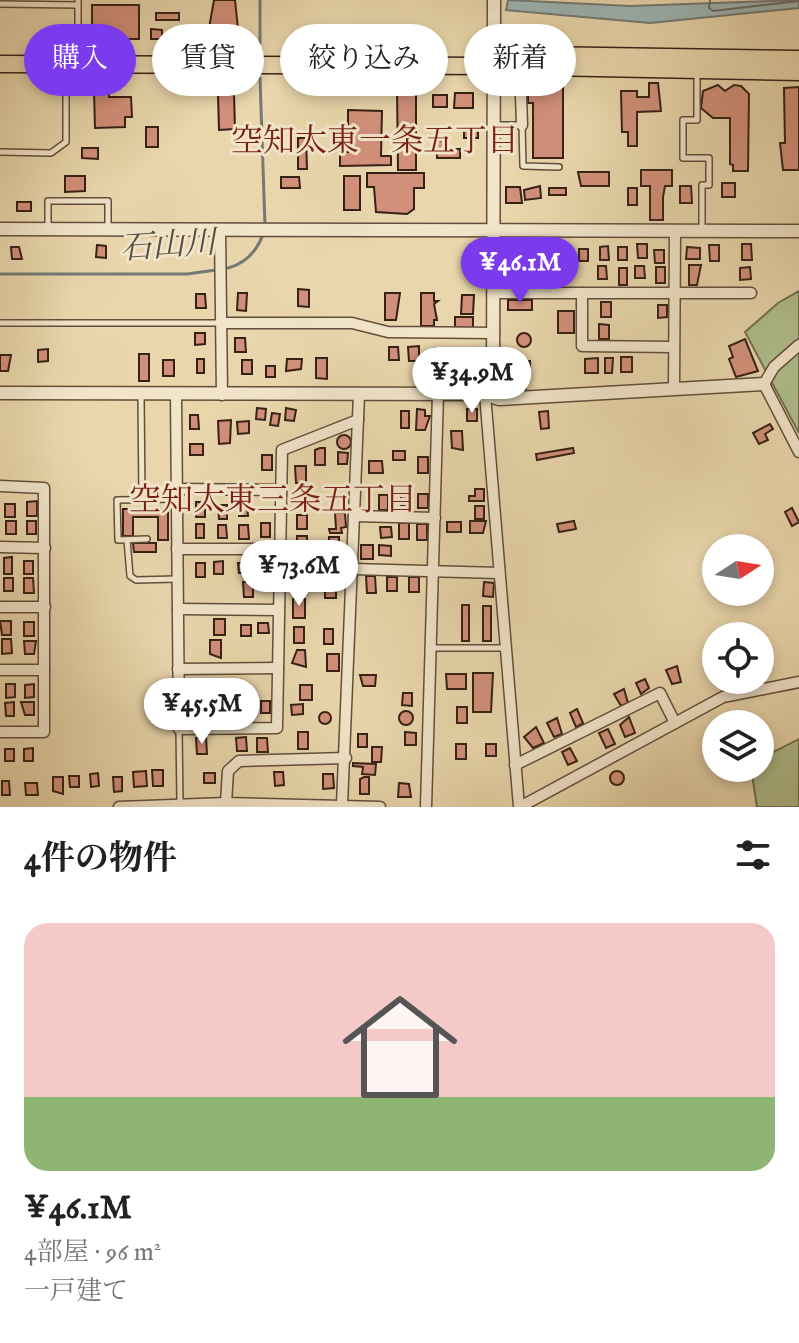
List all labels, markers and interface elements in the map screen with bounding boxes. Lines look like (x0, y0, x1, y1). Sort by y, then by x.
chip: 購入 (24, 24, 136, 96)
chip: 賃貸 (152, 24, 264, 96)
chip: 絞り込み (280, 24, 448, 96)
chip: 新着 (464, 24, 576, 96)
district label: 空知太東一条五丁目 (231, 122, 519, 163)
water label: 石山川 (119, 223, 220, 271)
pin: ¥46.1M (455, 237, 585, 305)
text: ¥46.1M (479, 246, 561, 279)
pin: ¥34.9M (407, 347, 537, 415)
text: ¥34.9M (430, 356, 514, 389)
district label: 空知太東三条五丁目 (129, 481, 417, 522)
north arrow (702, 534, 774, 606)
map controls (702, 534, 774, 782)
pin: ¥73.6M (234, 540, 364, 608)
text: ¥73.6M (258, 549, 340, 582)
button: locate (702, 622, 774, 694)
pin: ¥45.5M (137, 678, 267, 746)
text: ¥45.5M (162, 687, 242, 720)
button: layers (702, 710, 774, 782)
icon: filters (731, 833, 775, 877)
text: 4件の物件 (24, 838, 177, 881)
icon: home (328, 975, 472, 1119)
text: ¥46.1M (24, 1187, 132, 1230)
text: 4部屋 · 96 m² (24, 1236, 161, 1269)
text: 一戸建て (24, 1275, 128, 1308)

